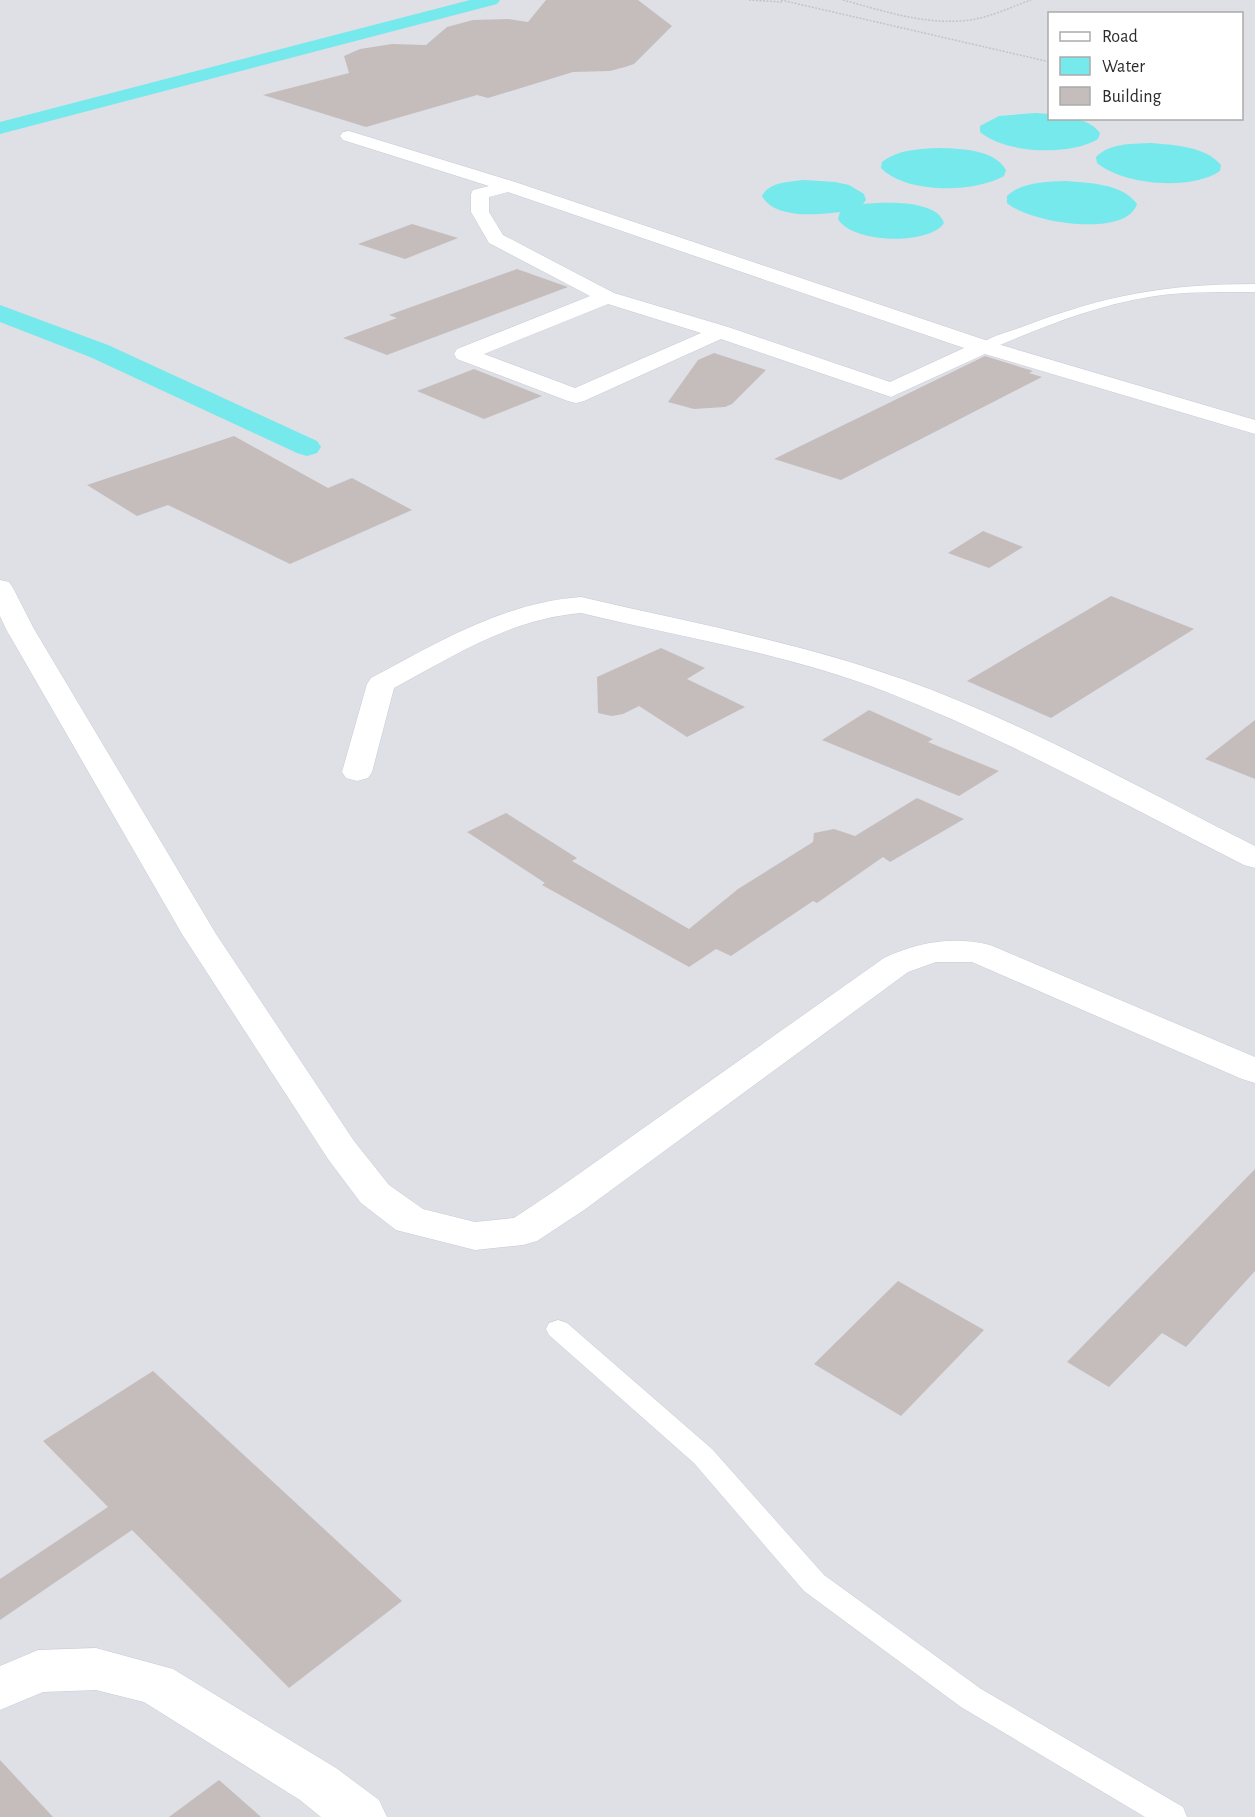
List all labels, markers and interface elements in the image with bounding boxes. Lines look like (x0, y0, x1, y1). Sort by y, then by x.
legend (1048, 12, 1243, 120)
text: Road (1102, 28, 1138, 46)
text: Water (1102, 58, 1145, 76)
text: Building (1102, 88, 1162, 106)

